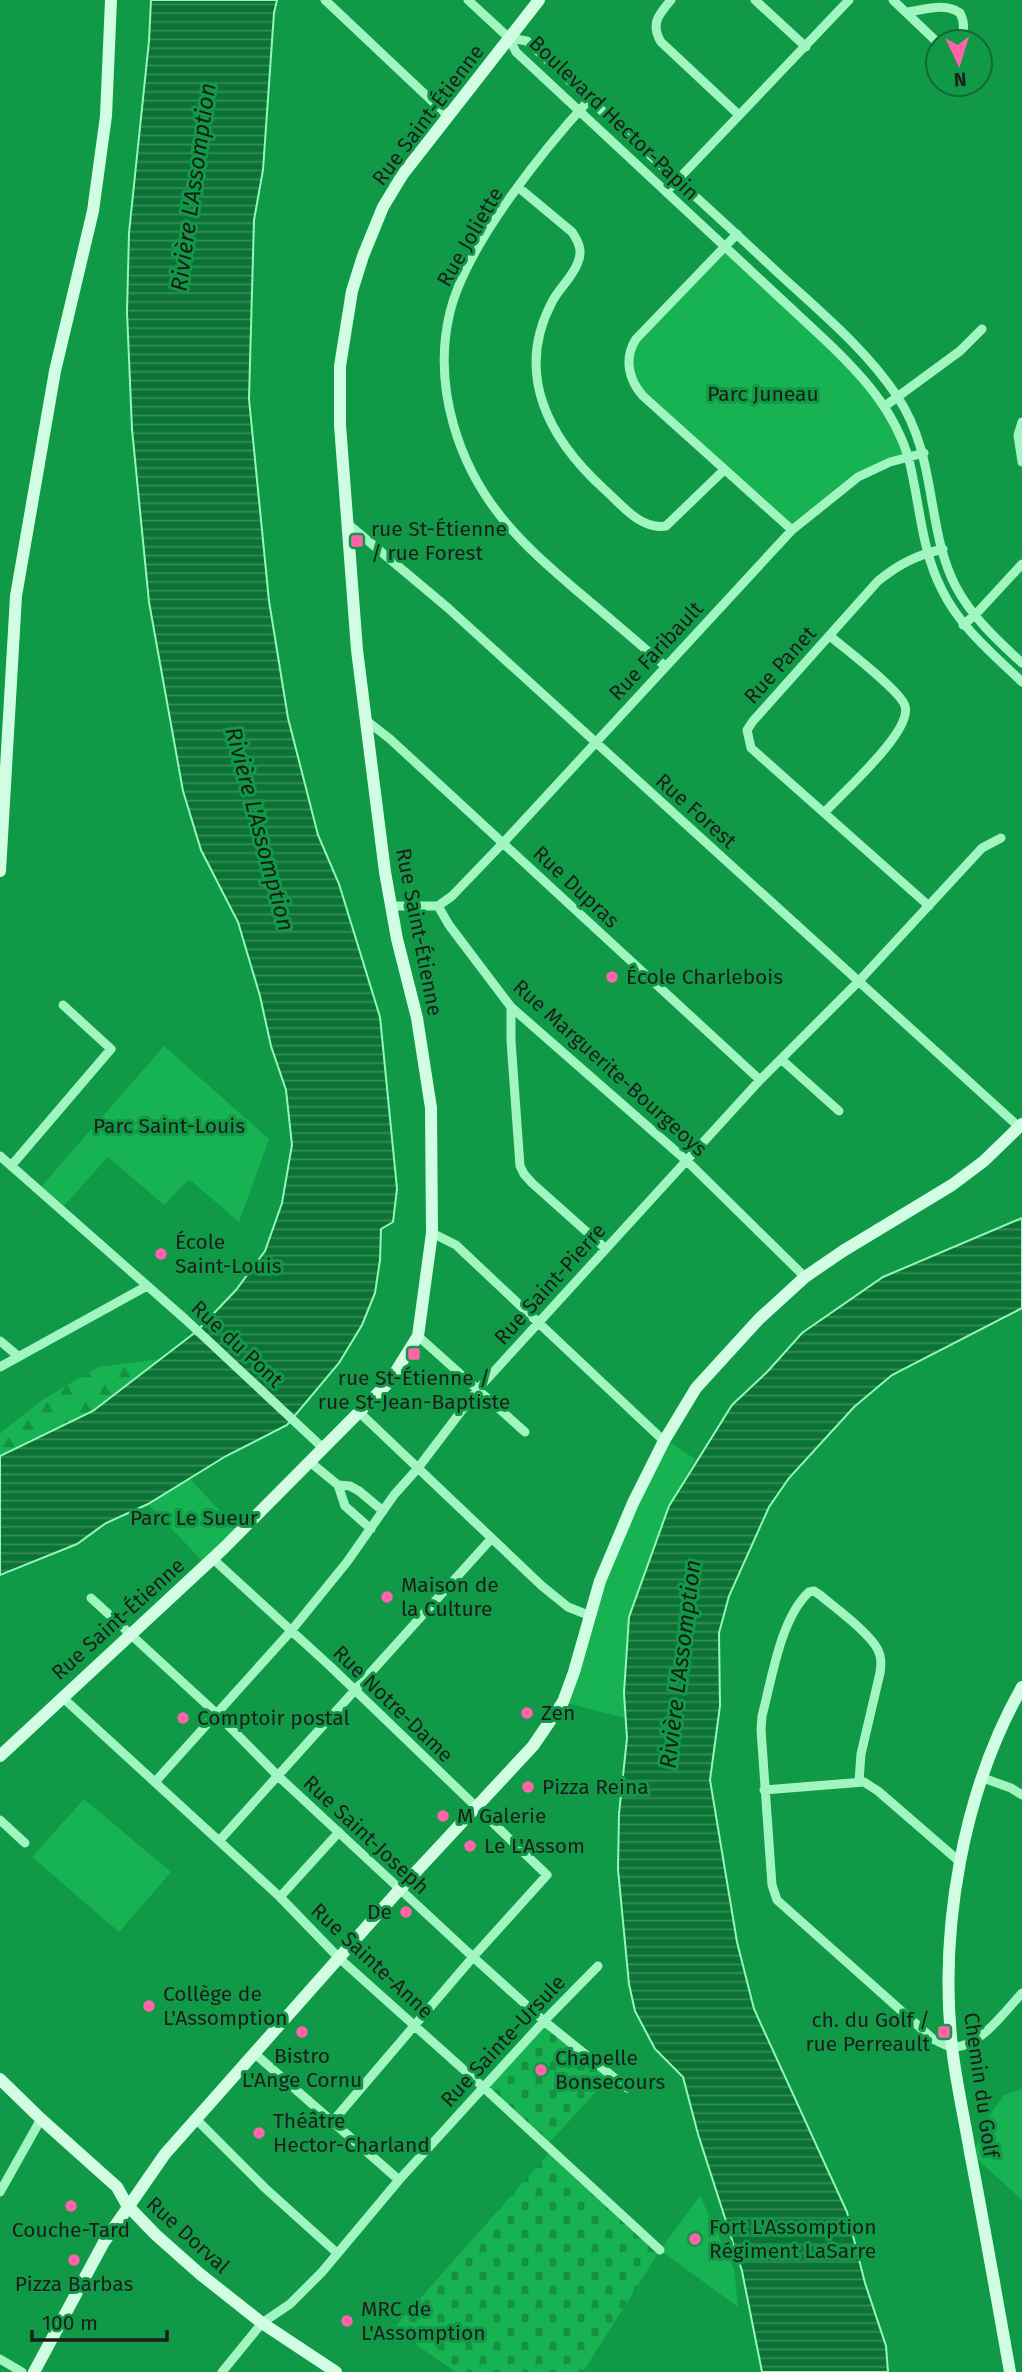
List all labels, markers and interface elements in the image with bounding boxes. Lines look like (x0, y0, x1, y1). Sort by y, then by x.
north arrow (924, 28, 994, 98)
street label: Boulevard Hector-Papin (524, 30, 704, 206)
street label: Rue Saint-Étienne (366, 39, 490, 191)
text: N (953, 68, 967, 91)
water label: Rivière L'Assomption (165, 81, 221, 293)
street label: Rue Joliette (431, 183, 509, 291)
park label: Parc Juneau (707, 381, 819, 407)
place label: rue St-Étienne / rue Forest (371, 516, 507, 566)
marker: rue St-Étienne / rue Forest (349, 533, 365, 549)
street label: Rue Faribault (603, 596, 709, 706)
street label: Rue Panet (738, 620, 822, 709)
water label: Rivière L'Assomption (219, 724, 301, 934)
street label: Rue Forest (650, 768, 742, 854)
street label: Rue Dupras (527, 840, 625, 934)
street label: Rue Saint-Étienne (390, 846, 448, 1018)
place label: École Charlebois (626, 964, 783, 990)
marker: École Charlebois (604, 969, 620, 985)
street label: Rue Marguerite-Bourgeoys (508, 974, 713, 1162)
park label: Parc Saint-Louis (93, 1113, 245, 1139)
street label: Rue Saint-Pierre (489, 1218, 611, 1350)
place label: École Saint-Louis (175, 1229, 282, 1279)
marker: École Saint-Louis (153, 1246, 169, 1262)
street label: Rue du Pont (186, 1295, 289, 1393)
marker: rue St-Étienne / rue St-Jean-Baptiste (406, 1346, 422, 1362)
place label: rue St-Étienne / rue St-Jean-Baptiste (318, 1365, 510, 1415)
park label: Parc Le Sueur (130, 1505, 258, 1531)
street label: Rue Saint-Étienne (46, 1552, 190, 1686)
water label: Rivière L'Assomption (653, 1558, 707, 1770)
place label: Maison de la Culture (401, 1572, 499, 1622)
marker: Maison de la Culture (379, 1589, 395, 1605)
street label: Rue Notre-Dame (327, 1640, 459, 1768)
place label: Zen (541, 1700, 575, 1726)
place label: Comptoir postal (197, 1705, 350, 1731)
marker: Zen (519, 1705, 535, 1721)
marker: Comptoir postal (175, 1710, 191, 1726)
street label: Rue Saint-Joseph (298, 1770, 434, 1900)
place label: Pizza Reina (542, 1774, 649, 1800)
marker: Pizza Reina (520, 1779, 536, 1795)
place label: M Galerie (457, 1803, 546, 1829)
marker: M Galerie (435, 1808, 451, 1824)
place label: Le L'Assom (484, 1833, 585, 1859)
marker: Le L'Assom (462, 1838, 478, 1854)
street label: Rue Sainte-Anne (305, 1898, 439, 2024)
place label: De (367, 1899, 392, 1925)
marker: De (398, 1904, 414, 1920)
street label: Rue Sainte-Ursule (435, 1969, 571, 2113)
place label: Collège de L'Assomption (163, 1981, 288, 2031)
marker: Collège de L'Assomption (141, 1998, 157, 2014)
place label: ch. du Golf / rue Perreault (805, 2007, 930, 2057)
street label: Chemin du Golf (958, 2011, 1004, 2161)
marker: Bistro L'Ange Cornu (294, 2024, 310, 2040)
marker: ch. du Golf / rue Perreault (936, 2024, 952, 2040)
place label: Bistro L'Ange Cornu (242, 2043, 362, 2093)
place label: Chapelle Bonsecours (555, 2045, 665, 2095)
marker: Chapelle Bonsecours (533, 2062, 549, 2078)
place label: Théâtre Hector-Charland (273, 2108, 430, 2158)
marker: Théâtre Hector-Charland (251, 2125, 267, 2141)
street label: Rue Dorval (141, 2191, 235, 2279)
marker: Couche-Tard (63, 2198, 79, 2214)
place label: Fort L'Assomption Régiment LaSarre (709, 2214, 877, 2264)
place label: Couche-Tard (12, 2217, 130, 2243)
marker: Fort L'Assomption Régiment LaSarre (687, 2231, 703, 2247)
marker: Pizza Barbas (66, 2252, 82, 2268)
place label: Pizza Barbas (15, 2271, 134, 2297)
place label: MRC de L'Assomption (361, 2296, 486, 2346)
scale bar (32, 2298, 166, 2342)
text: 100 m (42, 2310, 98, 2336)
marker: MRC de L'Assomption (339, 2313, 355, 2329)

